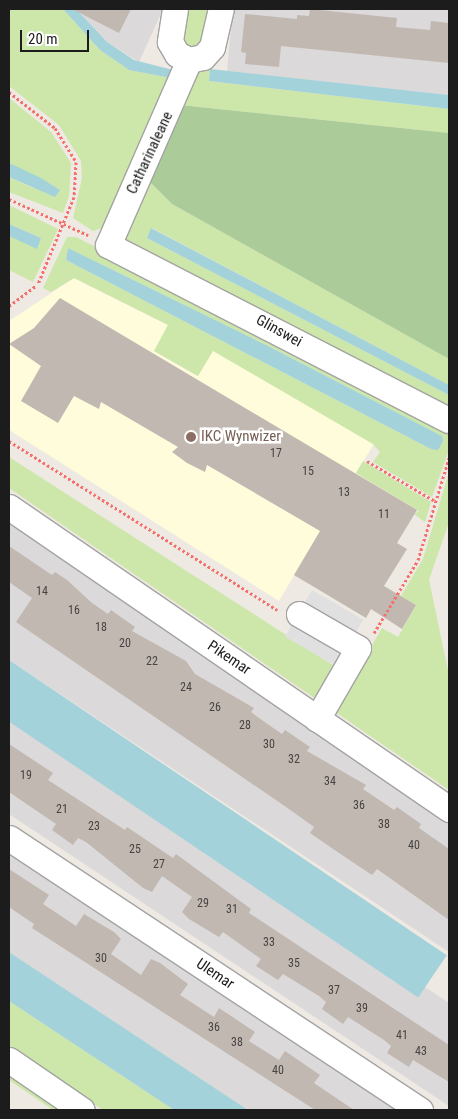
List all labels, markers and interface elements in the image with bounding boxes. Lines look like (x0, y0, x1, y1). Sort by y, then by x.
scale bar (22, 20, 91, 52)
text: 20 m (28, 30, 58, 48)
street label: Catharinaleane (123, 109, 177, 197)
street label: Glinswei (253, 311, 305, 351)
place label: IKC Wynwizer (201, 428, 281, 446)
marker: IKC Wynwizer (185, 431, 197, 443)
house number: 17 (270, 447, 282, 461)
house number: 15 (302, 465, 314, 479)
house number: 13 (338, 486, 350, 500)
house number: 11 (378, 508, 390, 522)
house number: 14 (36, 585, 48, 599)
house number: 16 (68, 604, 80, 618)
house number: 18 (95, 621, 107, 635)
house number: 20 (119, 637, 131, 651)
street label: Pikemar (204, 637, 254, 679)
house number: 22 (146, 655, 158, 669)
house number: 24 (180, 681, 192, 695)
house number: 26 (209, 701, 221, 715)
house number: 28 (239, 719, 251, 733)
house number: 30 (263, 738, 275, 752)
house number: 32 (288, 753, 300, 767)
house number: 19 (20, 769, 32, 783)
house number: 34 (324, 775, 336, 789)
house number: 36 (353, 799, 365, 813)
house number: 21 (56, 803, 68, 817)
house number: 38 (378, 818, 390, 832)
house number: 23 (88, 820, 100, 834)
house number: 40 (408, 839, 420, 853)
house number: 25 (129, 843, 141, 857)
house number: 27 (153, 858, 165, 872)
house number: 29 (197, 897, 209, 911)
house number: 31 (226, 903, 238, 917)
house number: 33 (263, 936, 275, 950)
house number: 30 (95, 952, 107, 966)
street label: Ulemar (193, 955, 237, 993)
house number: 35 (288, 957, 300, 971)
house number: 37 (328, 984, 340, 998)
house number: 39 (356, 1002, 368, 1016)
house number: 36 (208, 1021, 220, 1035)
house number: 41 (396, 1029, 408, 1043)
house number: 38 (231, 1036, 243, 1050)
house number: 43 (415, 1045, 427, 1059)
house number: 40 (272, 1064, 284, 1078)

